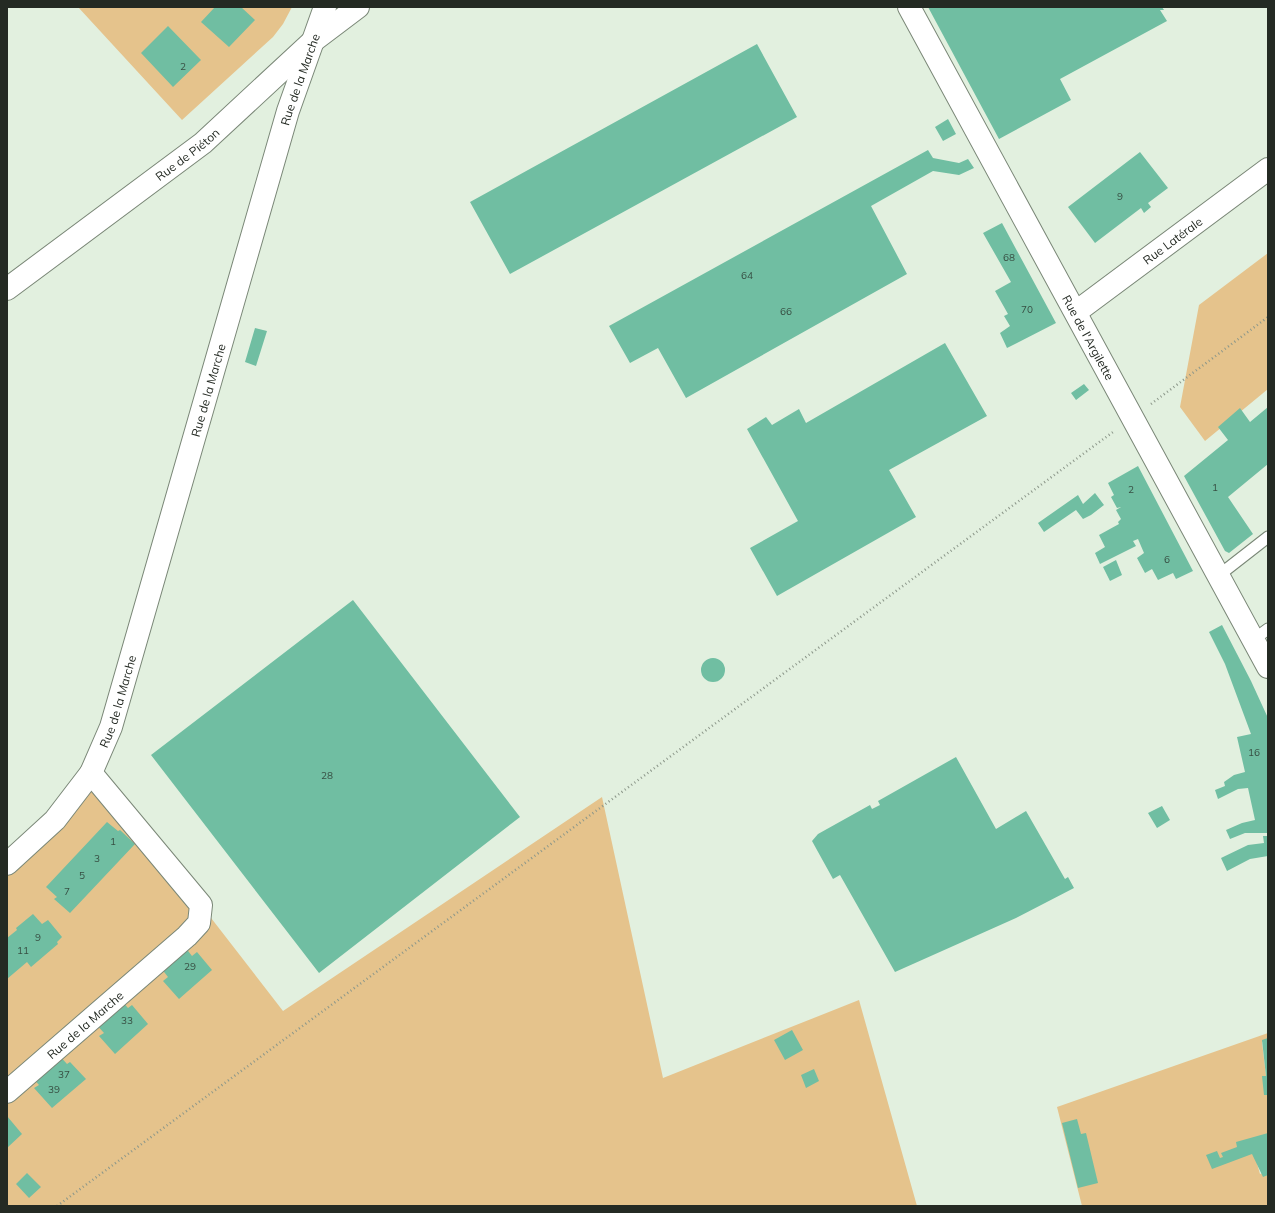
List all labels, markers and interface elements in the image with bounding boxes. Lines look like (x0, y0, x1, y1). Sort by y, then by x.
street label: Rue de la Marche (277, 31, 322, 127)
house number: 2 (180, 60, 186, 73)
street label: Rue de Piéton (152, 124, 222, 184)
house number: 9 (1117, 190, 1123, 203)
street label: Rue Latérale (1140, 213, 1205, 267)
house number: 68 (1003, 251, 1015, 264)
house number: 64 (741, 269, 753, 282)
street label: Rue de l'Argilette (1059, 292, 1118, 382)
house number: 70 (1021, 303, 1033, 316)
house number: 66 (780, 305, 792, 318)
street label: Rue de la Marche (187, 342, 228, 438)
house number: 1 (1212, 481, 1218, 494)
house number: 2 (1128, 483, 1134, 496)
house number: 6 (1164, 553, 1170, 566)
street label: Rue de la Marche (95, 653, 139, 750)
house number: 16 (1248, 746, 1260, 759)
house number: 28 (321, 769, 333, 782)
house number: 1 (110, 835, 116, 848)
house number: 3 (94, 852, 100, 865)
house number: 5 (79, 869, 85, 882)
house number: 7 (64, 885, 70, 898)
house number: 9 (35, 931, 41, 944)
house number: 11 (17, 944, 29, 957)
house number: 29 (184, 960, 196, 973)
street label: Rue de la Marche (44, 987, 126, 1062)
house number: 33 (121, 1014, 133, 1027)
house number: 37 (58, 1068, 70, 1081)
house number: 39 (48, 1083, 60, 1096)

